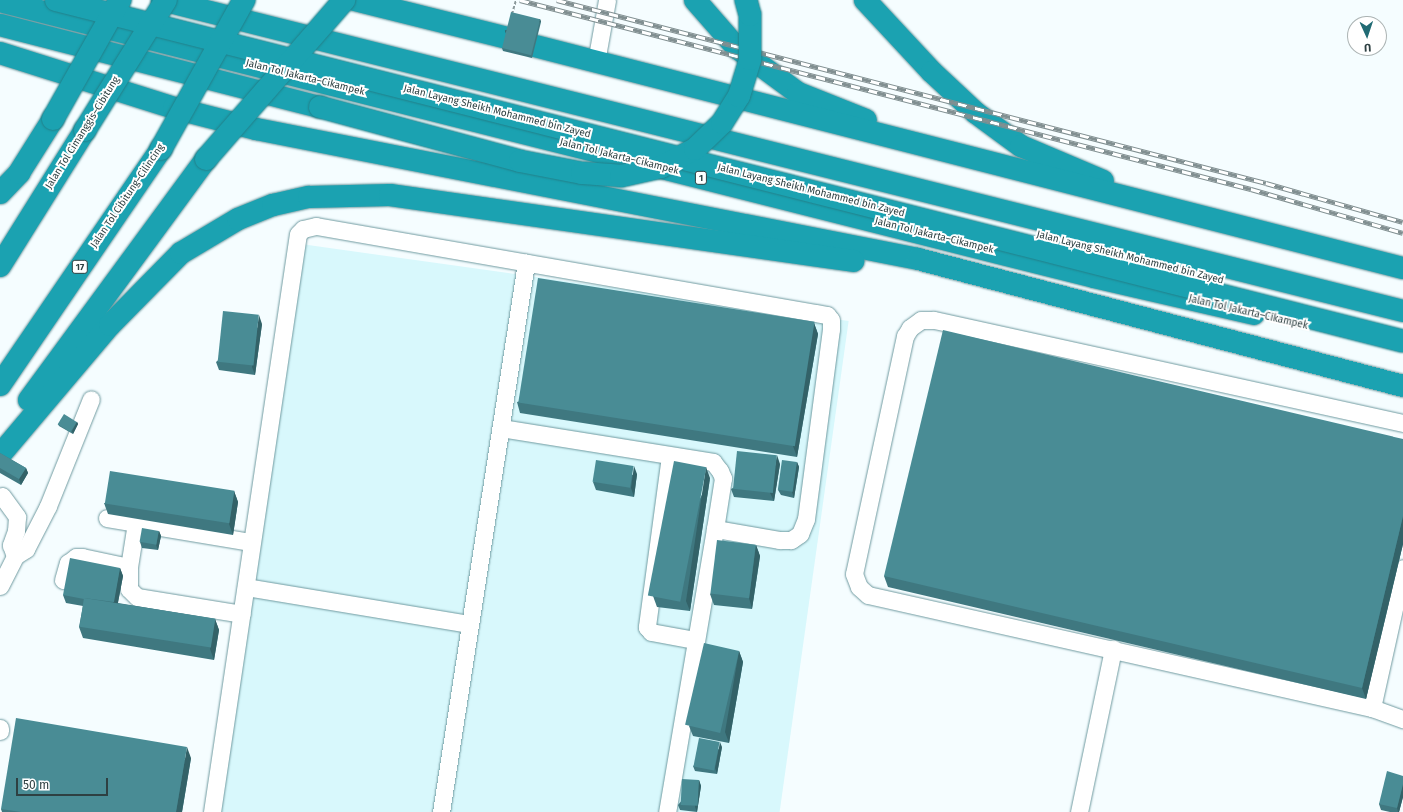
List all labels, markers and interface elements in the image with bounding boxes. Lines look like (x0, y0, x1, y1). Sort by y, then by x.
north arrow (1347, 16, 1387, 56)
text: U (1364, 41, 1372, 54)
street label: Jalan Tol Jakarta–Cikampek (244, 57, 366, 99)
street label: Jalan Tol Cimanggis–Cibitung (43, 75, 123, 191)
street label: Jalan Layang Sheikh Mohammed bin Zayed (402, 83, 592, 141)
street label: Jalan Tol Jakarta–Cikampek (558, 136, 680, 178)
street label: Jalan Tol Cibitung–Cilincing (89, 142, 167, 250)
street label: Jalan Layang Sheikh Mohammed bin Zayed (716, 162, 906, 220)
road number: 1 (694, 171, 708, 185)
street label: Jalan Tol Jakarta–Cikampek (873, 215, 995, 257)
street label: Jalan Layang Sheikh Mohammed bin Zayed (1035, 229, 1225, 287)
road number: 17 (71, 260, 89, 274)
street label: Jalan Tol Jakarta–Cikampek (1187, 293, 1309, 333)
scale bar (18, 770, 110, 796)
text: 50 m (23, 778, 49, 792)

